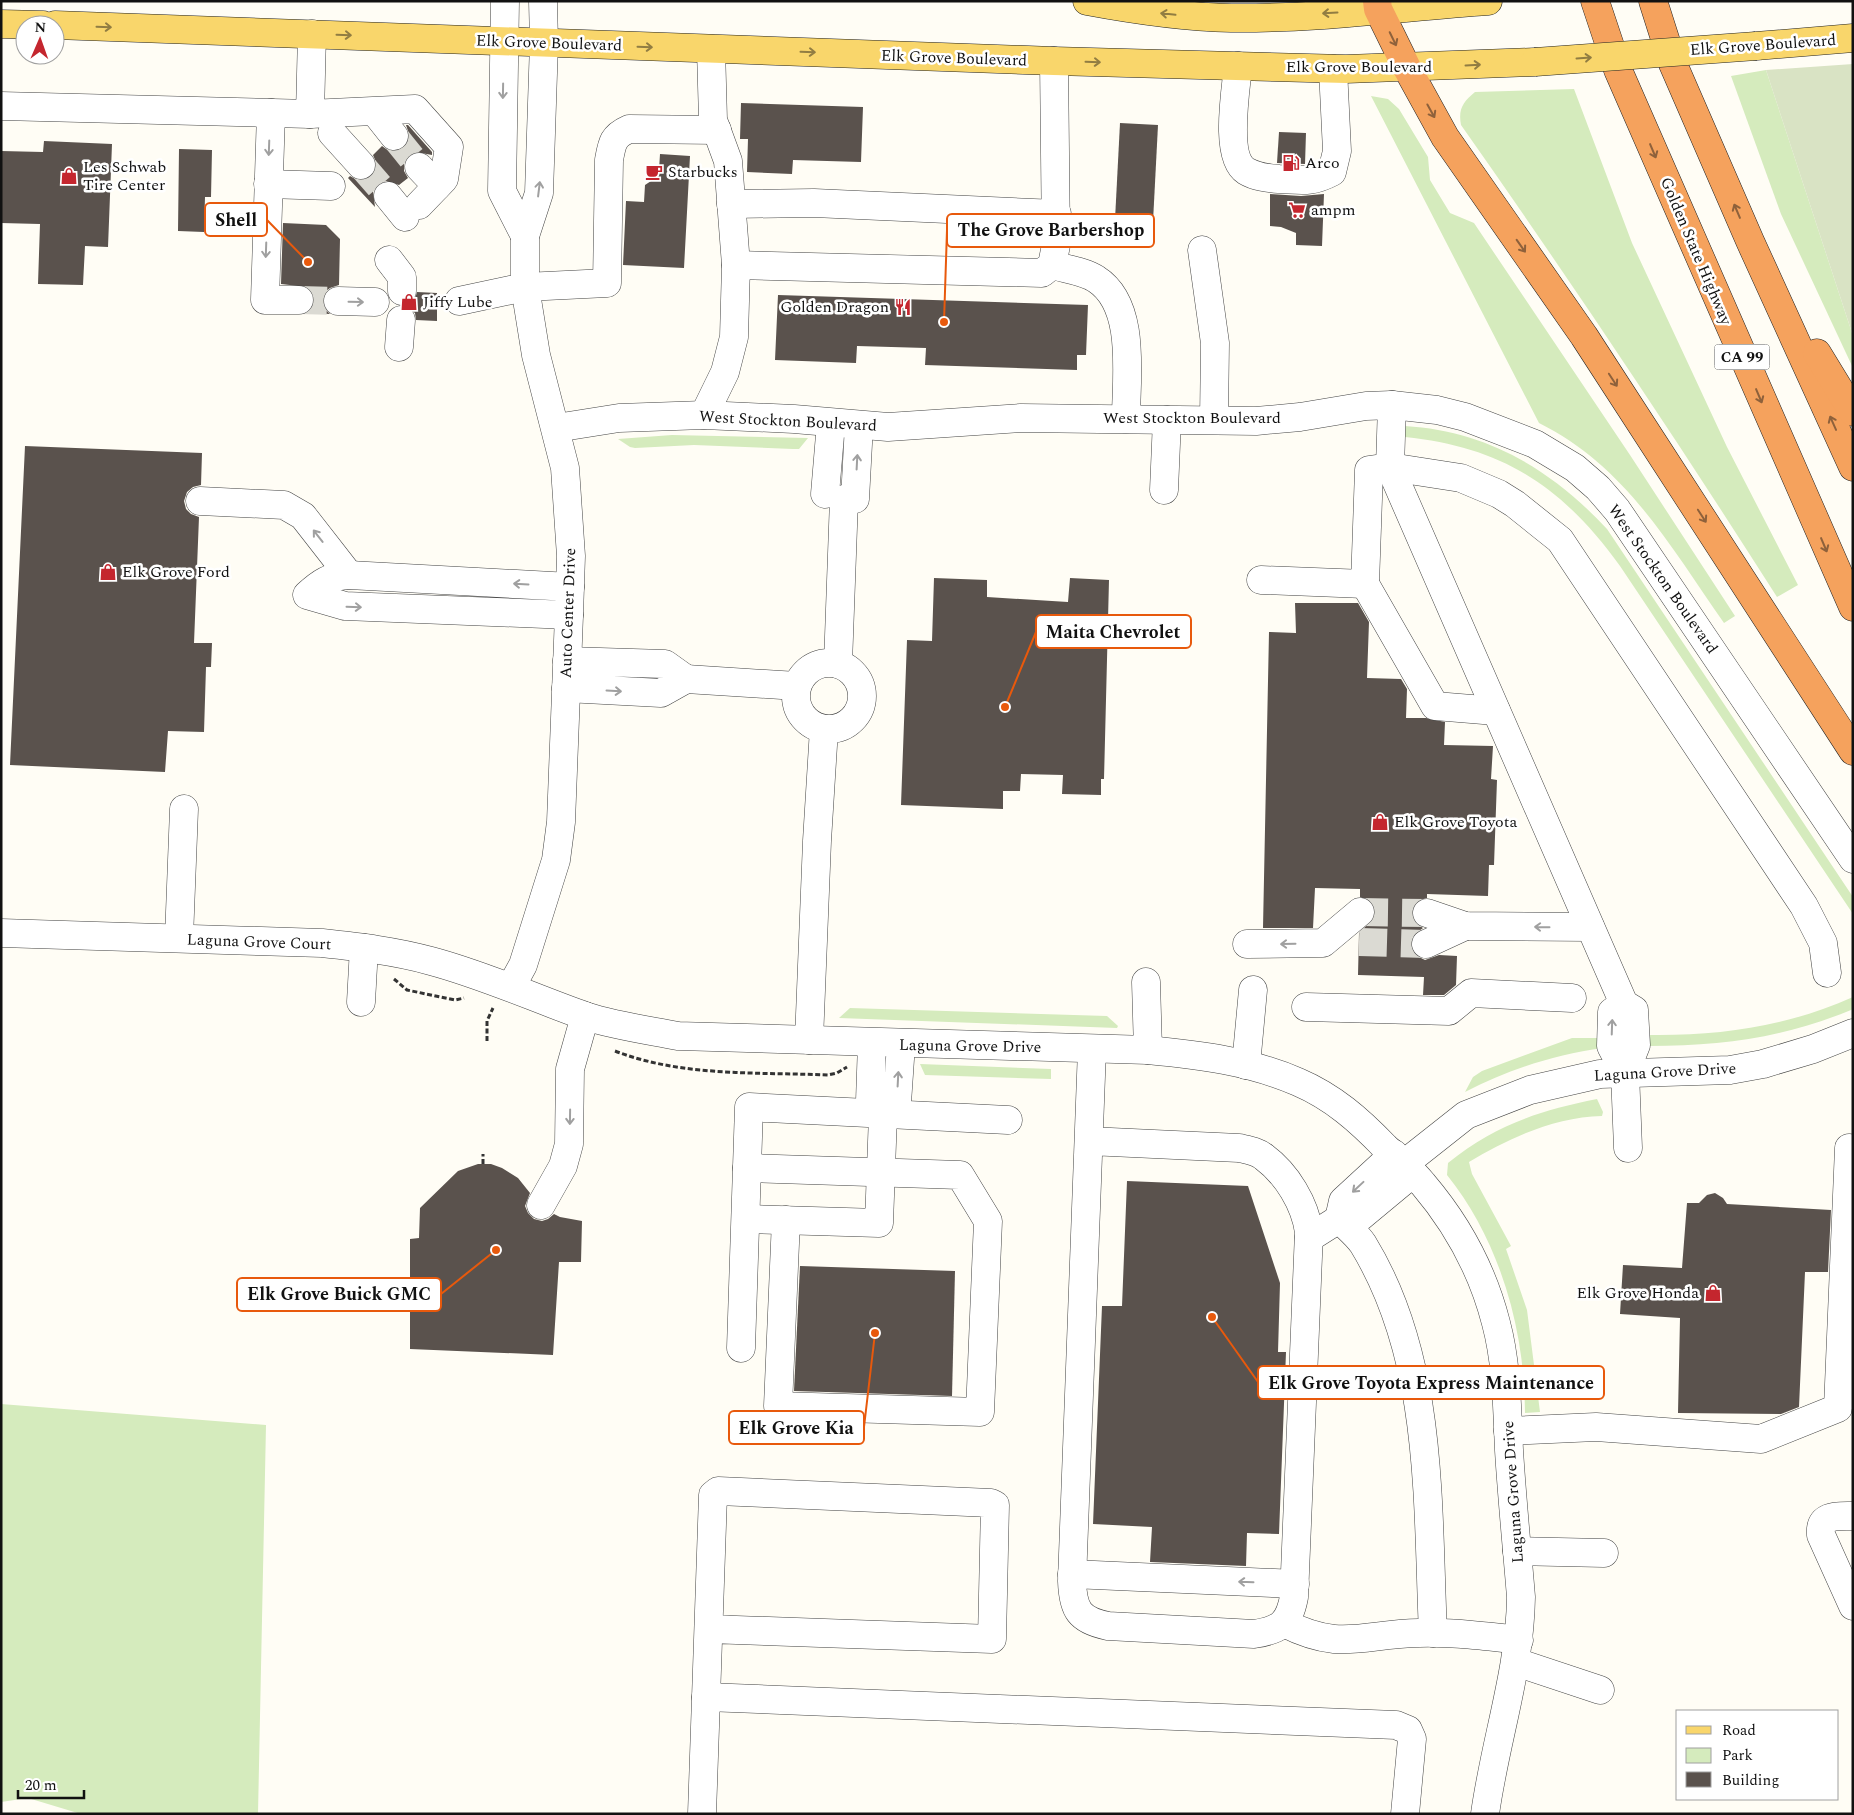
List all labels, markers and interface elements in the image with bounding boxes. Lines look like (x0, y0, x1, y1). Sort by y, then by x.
one-way arrow (1160, 9, 1176, 19)
one-way arrow (1322, 9, 1338, 18)
north arrow (15, 15, 65, 65)
text: N (34, 17, 47, 38)
one-way arrow (95, 22, 111, 32)
street label: Elk Grove Boulevard (475, 28, 623, 58)
street label: Elk Grove Boulevard (1689, 28, 1837, 62)
one-way arrow (336, 30, 352, 40)
one-way arrow (1388, 31, 1398, 46)
one-way arrow (637, 42, 653, 51)
street label: Elk Grove Boulevard (880, 43, 1028, 73)
one-way arrow (800, 48, 816, 57)
one-way arrow (1575, 54, 1591, 63)
street label: Elk Grove Boulevard (1286, 55, 1432, 79)
one-way arrow (1084, 57, 1100, 67)
one-way arrow (1465, 60, 1481, 69)
one-way arrow (498, 82, 508, 98)
one-way arrow (1427, 103, 1436, 118)
one-way arrow (265, 140, 274, 156)
one-way arrow (1648, 143, 1658, 158)
place label: Arco (1305, 151, 1340, 175)
fuel station icon: Arco (1281, 153, 1301, 173)
place label: Les Schwab Tire Center (83, 155, 166, 197)
place label: Starbucks (668, 160, 738, 184)
cafe icon: Starbucks (644, 162, 664, 182)
shop icon: Les Schwab Tire Center (59, 166, 79, 186)
street label: Golden State Highway (1654, 173, 1738, 330)
one-way arrow (534, 181, 544, 197)
place label: ampm (1311, 198, 1356, 222)
supermarket icon: ampm (1287, 200, 1307, 220)
callout: Shell (205, 203, 267, 236)
one-way arrow (1731, 204, 1741, 219)
text: Shell (215, 207, 257, 234)
callout: The Grove Barbershop (947, 214, 1154, 247)
text: The Grove Barbershop (958, 217, 1144, 244)
one-way arrow (1516, 239, 1526, 253)
one-way arrow (261, 242, 271, 258)
place label: Jiffy Lube (423, 290, 493, 314)
shop icon: Jiffy Lube (399, 292, 419, 312)
place label: Golden Dragon (780, 295, 889, 319)
one-way arrow (348, 297, 364, 306)
restaurant icon: Golden Dragon (893, 297, 913, 317)
road number: CA 99 (1714, 344, 1770, 370)
one-way arrow (1608, 373, 1618, 387)
one-way arrow (1755, 388, 1765, 403)
street label: West Stockton Boulevard (698, 404, 878, 438)
street label: West Stockton Boulevard (1103, 406, 1281, 430)
one-way arrow (1827, 416, 1837, 431)
one-way arrow (853, 454, 862, 470)
street label: West Stockton Boulevard (1602, 499, 1724, 659)
one-way arrow (1697, 509, 1707, 523)
one-way arrow (313, 530, 324, 543)
one-way arrow (1819, 537, 1829, 552)
street label: Auto Center Drive (554, 547, 582, 679)
place label: Elk Grove Ford (122, 560, 230, 584)
shop icon: Elk Grove Ford (98, 562, 118, 582)
one-way arrow (513, 580, 529, 589)
one-way arrow (346, 602, 362, 611)
callout: Maita Chevrolet (1036, 615, 1191, 648)
text: Maita Chevrolet (1046, 619, 1180, 646)
one-way arrow (606, 686, 622, 695)
place label: Elk Grove Toyota (1394, 810, 1517, 834)
shop icon: Elk Grove Toyota (1370, 812, 1390, 832)
one-way arrow (1534, 922, 1550, 931)
street label: Laguna Grove Court (186, 927, 332, 957)
one-way arrow (1280, 939, 1296, 949)
one-way arrow (1607, 1020, 1617, 1036)
street label: Laguna Grove Drive (899, 1033, 1041, 1059)
street label: Laguna Grove Drive (1593, 1056, 1737, 1088)
one-way arrow (894, 1071, 903, 1087)
one-way arrow (565, 1109, 574, 1125)
one-way arrow (1351, 1182, 1364, 1193)
callout: Elk Grove Buick GMC (237, 1278, 441, 1311)
text: Elk Grove Buick GMC (247, 1281, 431, 1308)
place label: Elk Grove Honda (1577, 1281, 1699, 1305)
shop icon: Elk Grove Honda (1703, 1283, 1723, 1303)
callout: Elk Grove Toyota Express Maintenance (1258, 1366, 1604, 1399)
text: Elk Grove Toyota Express Maintenance (1268, 1370, 1594, 1397)
callout: Elk Grove Kia (729, 1411, 864, 1444)
text: Elk Grove Kia (738, 1415, 855, 1442)
street label: Laguna Grove Drive (1496, 1420, 1530, 1564)
one-way arrow (1238, 1577, 1254, 1586)
legend (1676, 1710, 1839, 1800)
text: Road (1722, 1719, 1756, 1742)
text: Park (1722, 1744, 1753, 1767)
scale bar (18, 1768, 84, 1800)
text: Building (1722, 1769, 1779, 1792)
text: 20 m (25, 1774, 57, 1797)

